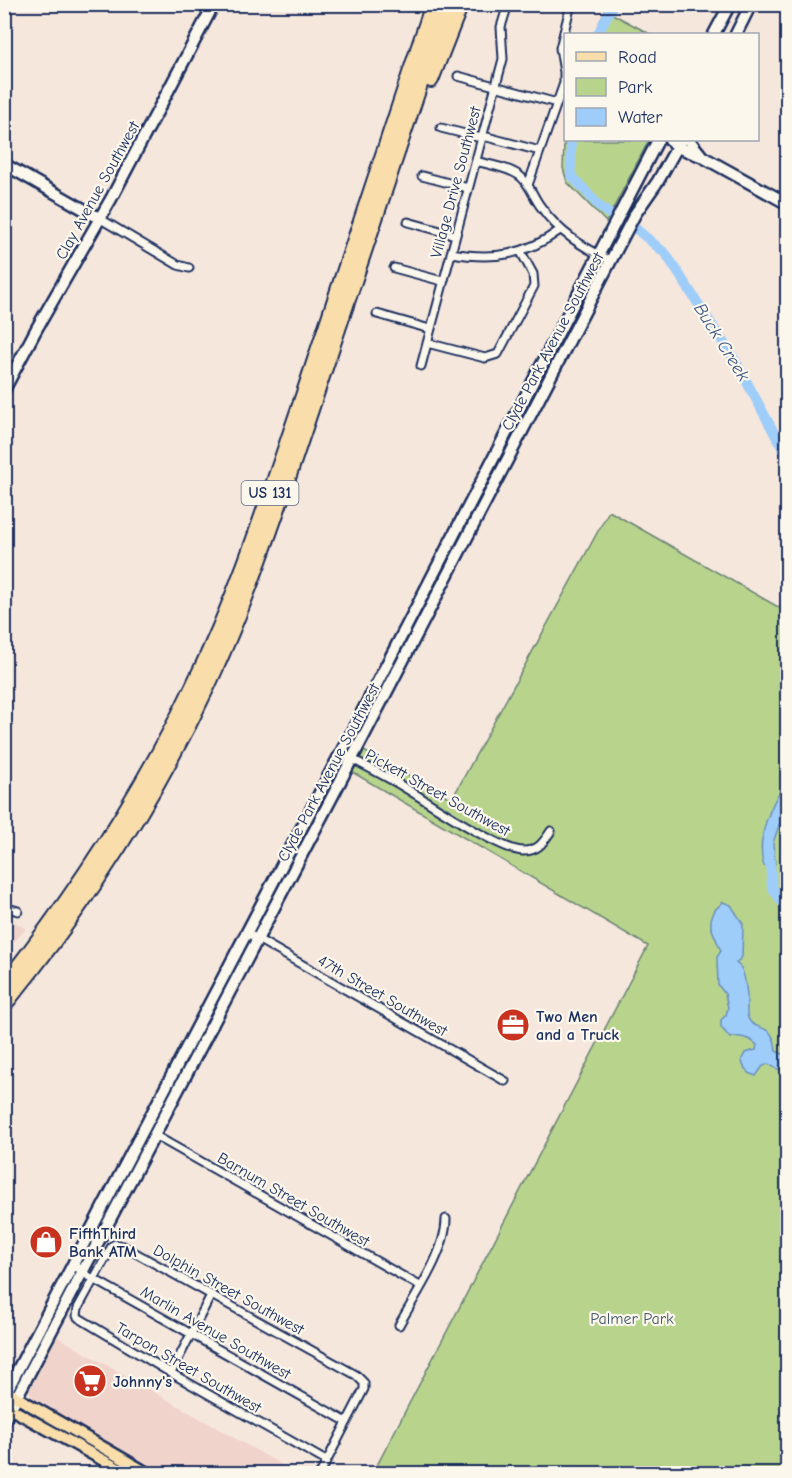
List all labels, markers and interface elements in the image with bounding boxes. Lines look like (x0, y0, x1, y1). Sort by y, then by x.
legend (564, 33, 759, 141)
text: Road (618, 47, 657, 68)
text: Park (618, 77, 653, 98)
street label: Village Drive Southwest (427, 104, 485, 260)
text: Water (618, 107, 663, 128)
street label: Clay Avenue Southwest (52, 118, 144, 263)
street label: Clyde Park Avenue Southwest (498, 249, 608, 434)
water label: Buck Creek (689, 299, 754, 386)
road number: US 131 (242, 481, 298, 505)
street label: Clyde Park Avenue Southwest (274, 680, 384, 865)
street label: Pickett Street Southwest (362, 746, 513, 840)
street label: 47th Street Southwest (315, 951, 451, 1040)
office icon: Two Men and a Truck (495, 1007, 531, 1043)
place label: Two Men and a Truck (536, 1008, 619, 1044)
street label: Barnum Street Southwest (214, 1149, 373, 1251)
shop icon: FifthThird Bank ATM (28, 1224, 64, 1260)
place label: FifthThird Bank ATM (69, 1225, 137, 1261)
street label: Dolphin Street Southwest (150, 1241, 307, 1339)
street label: Marlin Avenue Southwest (137, 1282, 294, 1384)
park label: Palmer Park (590, 1310, 674, 1328)
street label: Tarpon Street Southwest (112, 1319, 265, 1417)
supermarket icon: Johnny's (72, 1363, 108, 1399)
place label: Johnny's (113, 1373, 172, 1391)

